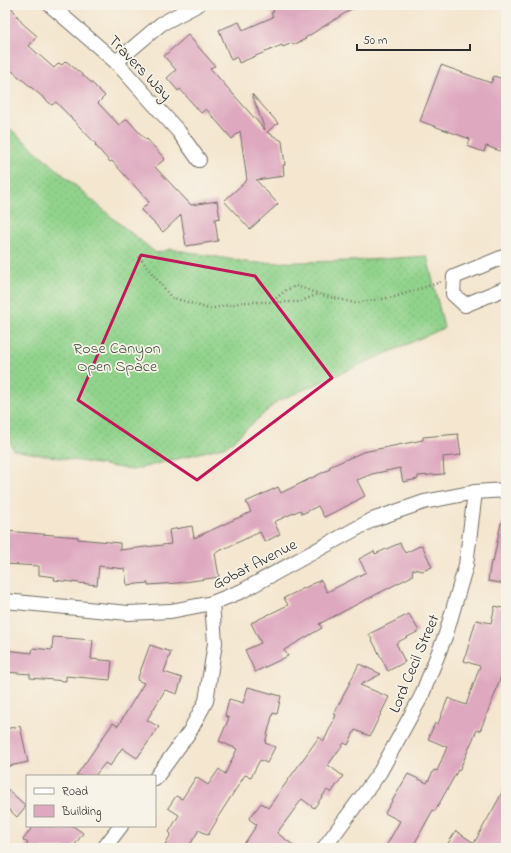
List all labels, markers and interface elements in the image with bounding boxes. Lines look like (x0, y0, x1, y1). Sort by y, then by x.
scale bar (357, 26, 470, 52)
street label: Travers Way (102, 30, 177, 107)
text: 50 m (363, 32, 387, 50)
park label: Rose Canyon Open Space (73, 337, 161, 379)
street label: Gobat Avenue (208, 533, 302, 596)
street label: Lord Cecil Street (383, 610, 447, 717)
legend (26, 775, 156, 827)
text: Road (62, 783, 88, 801)
text: Building (61, 803, 101, 822)

